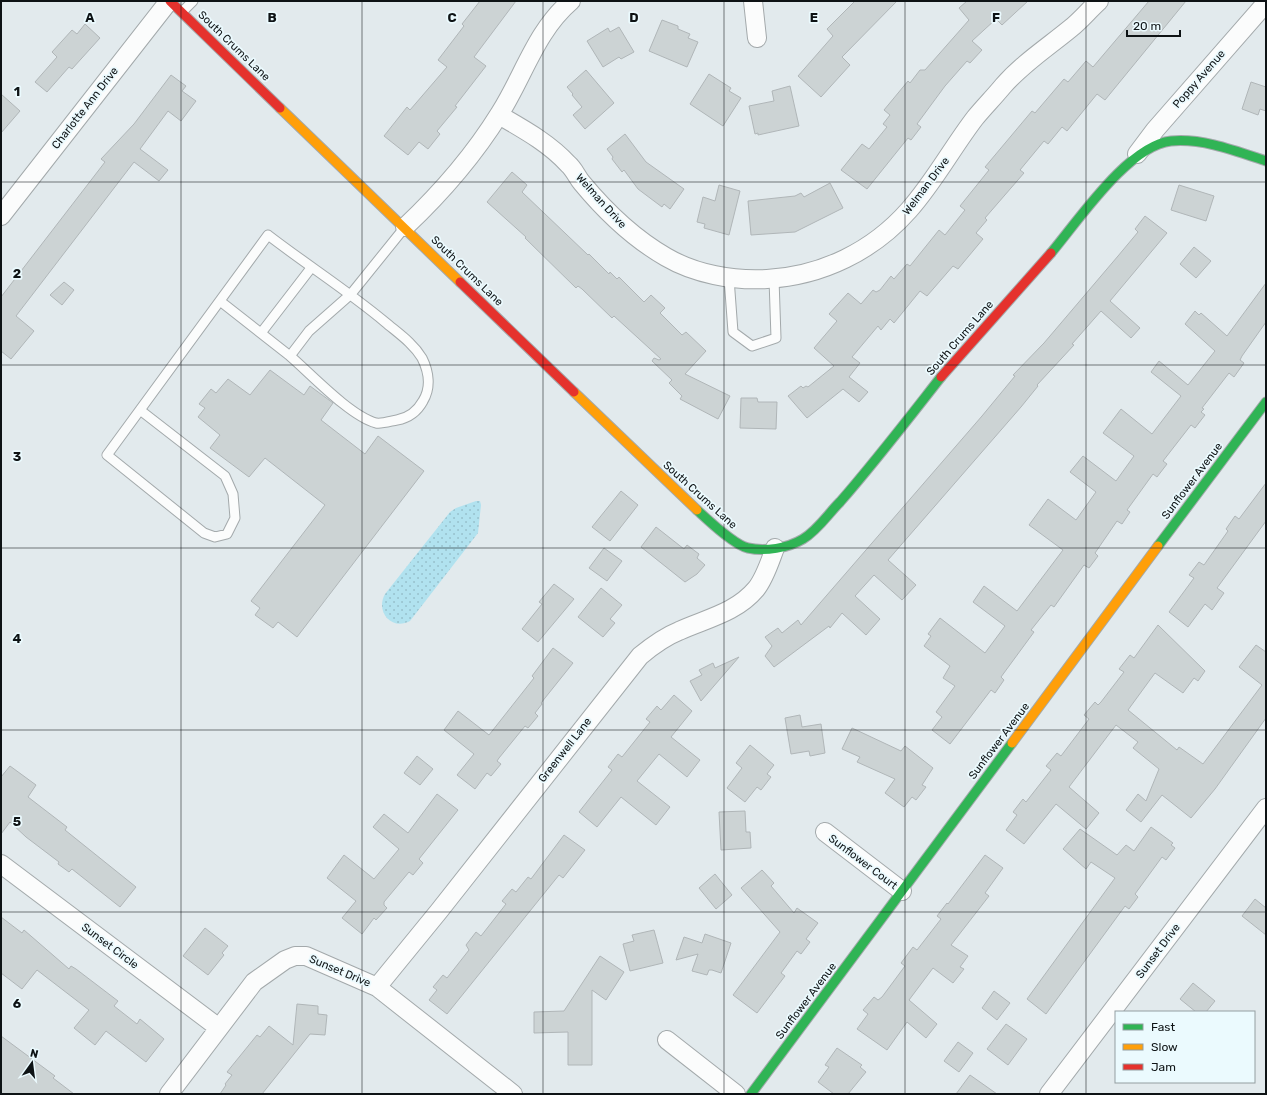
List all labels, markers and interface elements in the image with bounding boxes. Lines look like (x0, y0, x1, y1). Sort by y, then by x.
street label: South Crums Lane (195, 8, 273, 84)
text: A (85, 10, 95, 25)
text: B (267, 10, 277, 25)
text: C (447, 10, 457, 25)
text: D (629, 10, 639, 25)
text: E (810, 10, 818, 25)
text: F (992, 10, 1000, 25)
scale bar (1127, 12, 1180, 38)
text: 20 m (1133, 19, 1161, 33)
street label: Poppy Avenue (1170, 47, 1228, 111)
street label: Charlotte Ann Drive (49, 64, 121, 152)
text: 1 (14, 84, 20, 99)
street label: Welman Drive (900, 154, 952, 218)
street label: Welman Drive (573, 171, 629, 231)
street label: South Crums Lane (428, 233, 506, 309)
text: 2 (13, 266, 21, 281)
street label: South Crums Lane (924, 298, 996, 378)
street label: Sunflower Avenue (1159, 440, 1225, 522)
text: 3 (13, 449, 22, 464)
street label: South Crums Lane (660, 458, 740, 532)
text: 4 (13, 631, 22, 646)
street label: Sunflower Avenue (966, 700, 1032, 782)
street label: Greenwell Lane (536, 715, 594, 785)
text: 5 (13, 814, 21, 829)
street label: Sunflower Court (826, 832, 901, 893)
street label: Sunset Circle (79, 920, 141, 972)
street label: Sunset Drive (1133, 921, 1183, 981)
street label: Sunset Drive (307, 952, 373, 990)
street label: Sunflower Avenue (773, 960, 839, 1042)
text: 6 (13, 996, 22, 1011)
legend (1115, 1011, 1255, 1083)
text: Fast (1151, 1020, 1175, 1034)
text: Slow (1151, 1040, 1178, 1054)
north arrow (12, 1043, 52, 1083)
text: N (29, 1047, 40, 1061)
text: Jam (1151, 1060, 1176, 1074)

